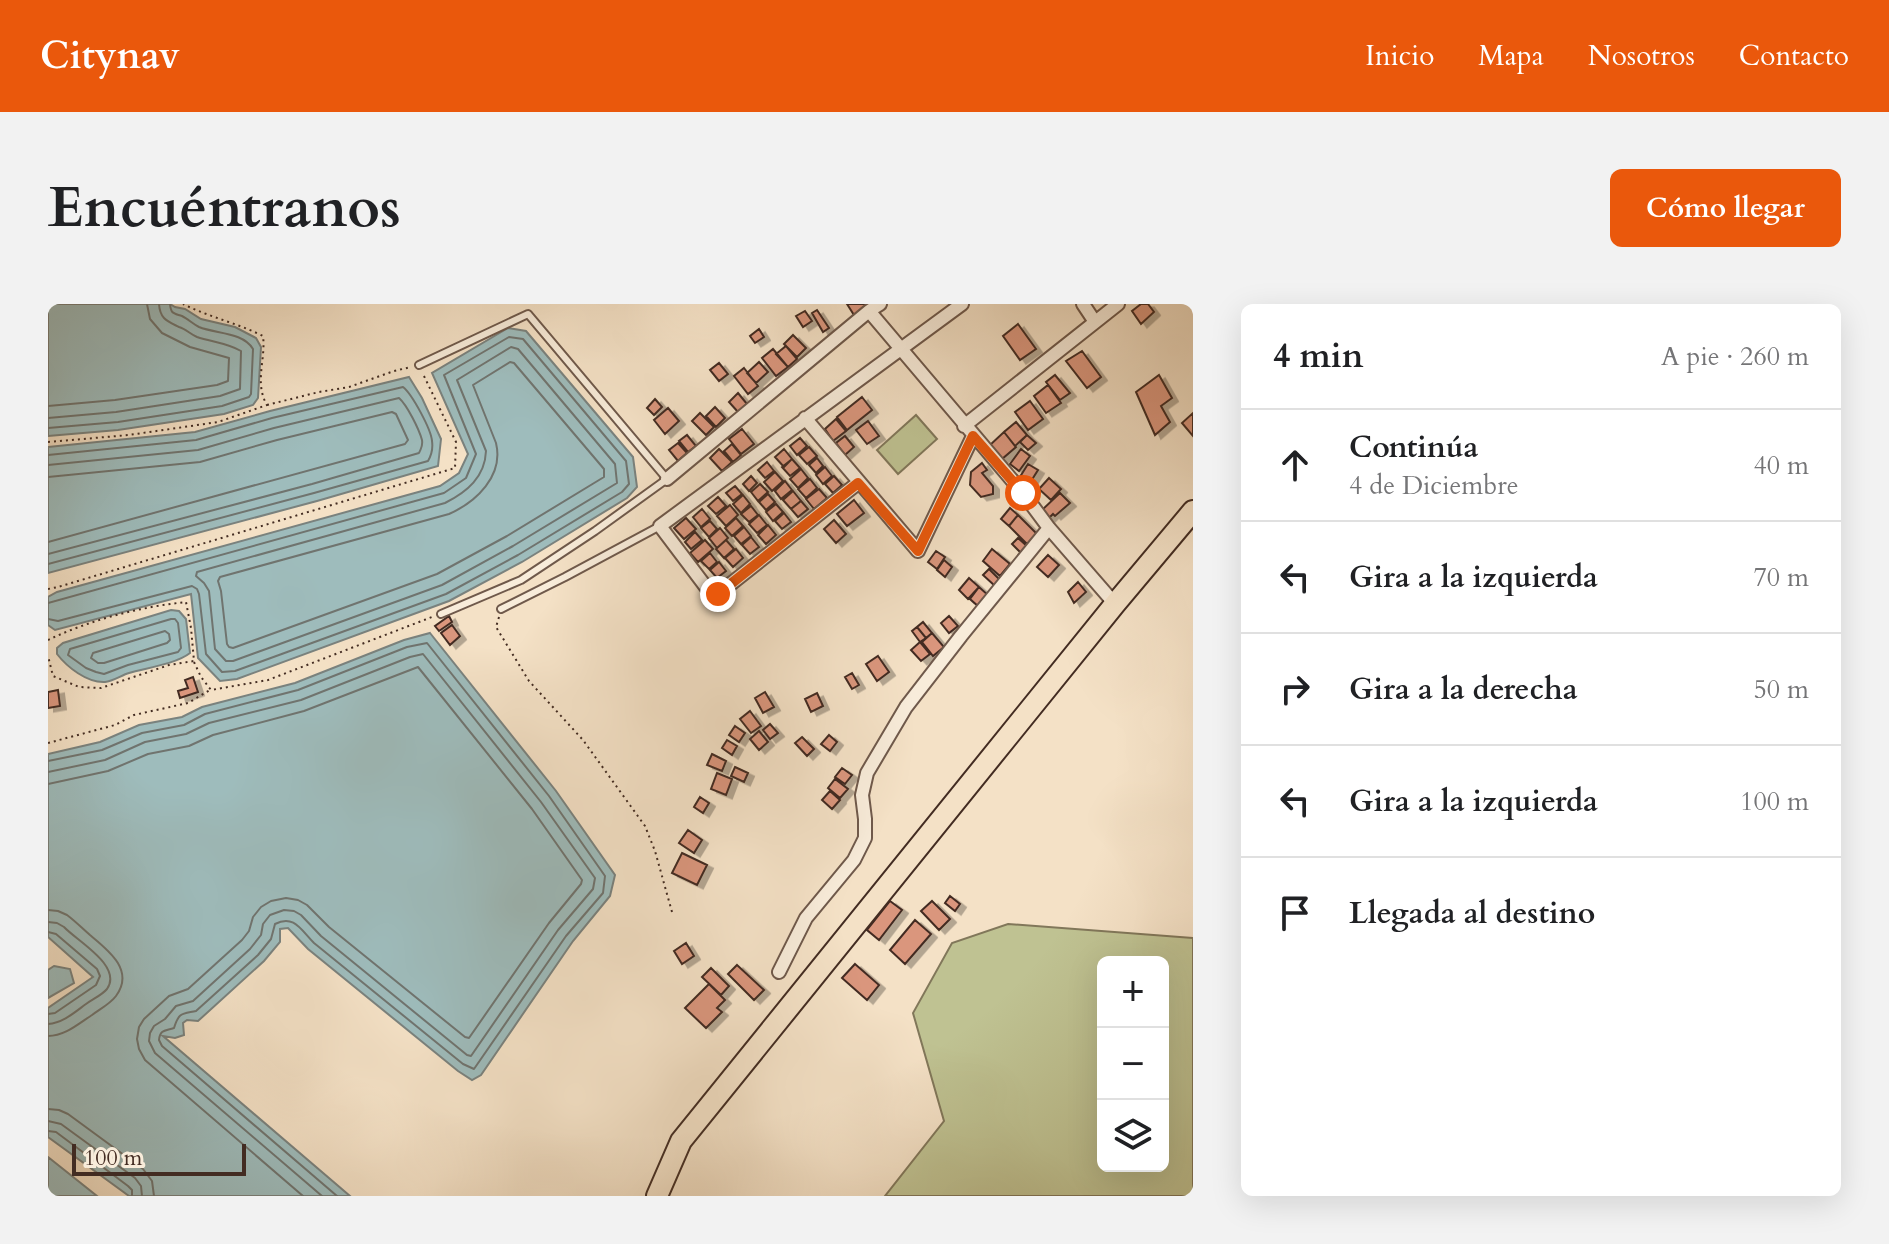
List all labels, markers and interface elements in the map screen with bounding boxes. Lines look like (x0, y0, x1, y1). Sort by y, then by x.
text: Citynav (40, 30, 180, 82)
text: Inicio (1365, 37, 1434, 75)
text: Mapa (1478, 37, 1544, 75)
text: Nosotros (1588, 37, 1695, 75)
text: Contacto (1739, 37, 1849, 75)
button: Cómo llegar (1610, 169, 1841, 247)
text: Encuéntranos (48, 171, 401, 246)
text: 4 min (1273, 333, 1364, 379)
text: A pie · 260 m (1661, 339, 1809, 374)
text: Continúa (1349, 427, 1479, 468)
icon: ahead (1273, 443, 1317, 487)
text: 40 m (1753, 448, 1809, 483)
text: 4 de Diciembre (1349, 468, 1519, 503)
route start (1005, 475, 1041, 511)
icon: left (1273, 555, 1317, 599)
text: Gira a la izquierda (1349, 557, 1598, 598)
text: 70 m (1753, 560, 1809, 595)
route end (700, 576, 736, 612)
icon: right (1273, 667, 1317, 711)
text: Gira a la derecha (1349, 669, 1578, 710)
text: 50 m (1753, 672, 1809, 707)
icon: left (1273, 779, 1317, 823)
text: Gira a la izquierda (1349, 781, 1598, 822)
text: 100 m (1740, 784, 1809, 819)
icon: arrive (1273, 891, 1317, 935)
text: Llegada al destino (1349, 893, 1595, 934)
map controls (1097, 956, 1169, 1172)
button: + (1097, 956, 1169, 1028)
button: − (1097, 1028, 1169, 1100)
button: layers (1097, 1100, 1169, 1172)
scale bar (72, 1140, 246, 1176)
text: 100 m (84, 1143, 142, 1173)

